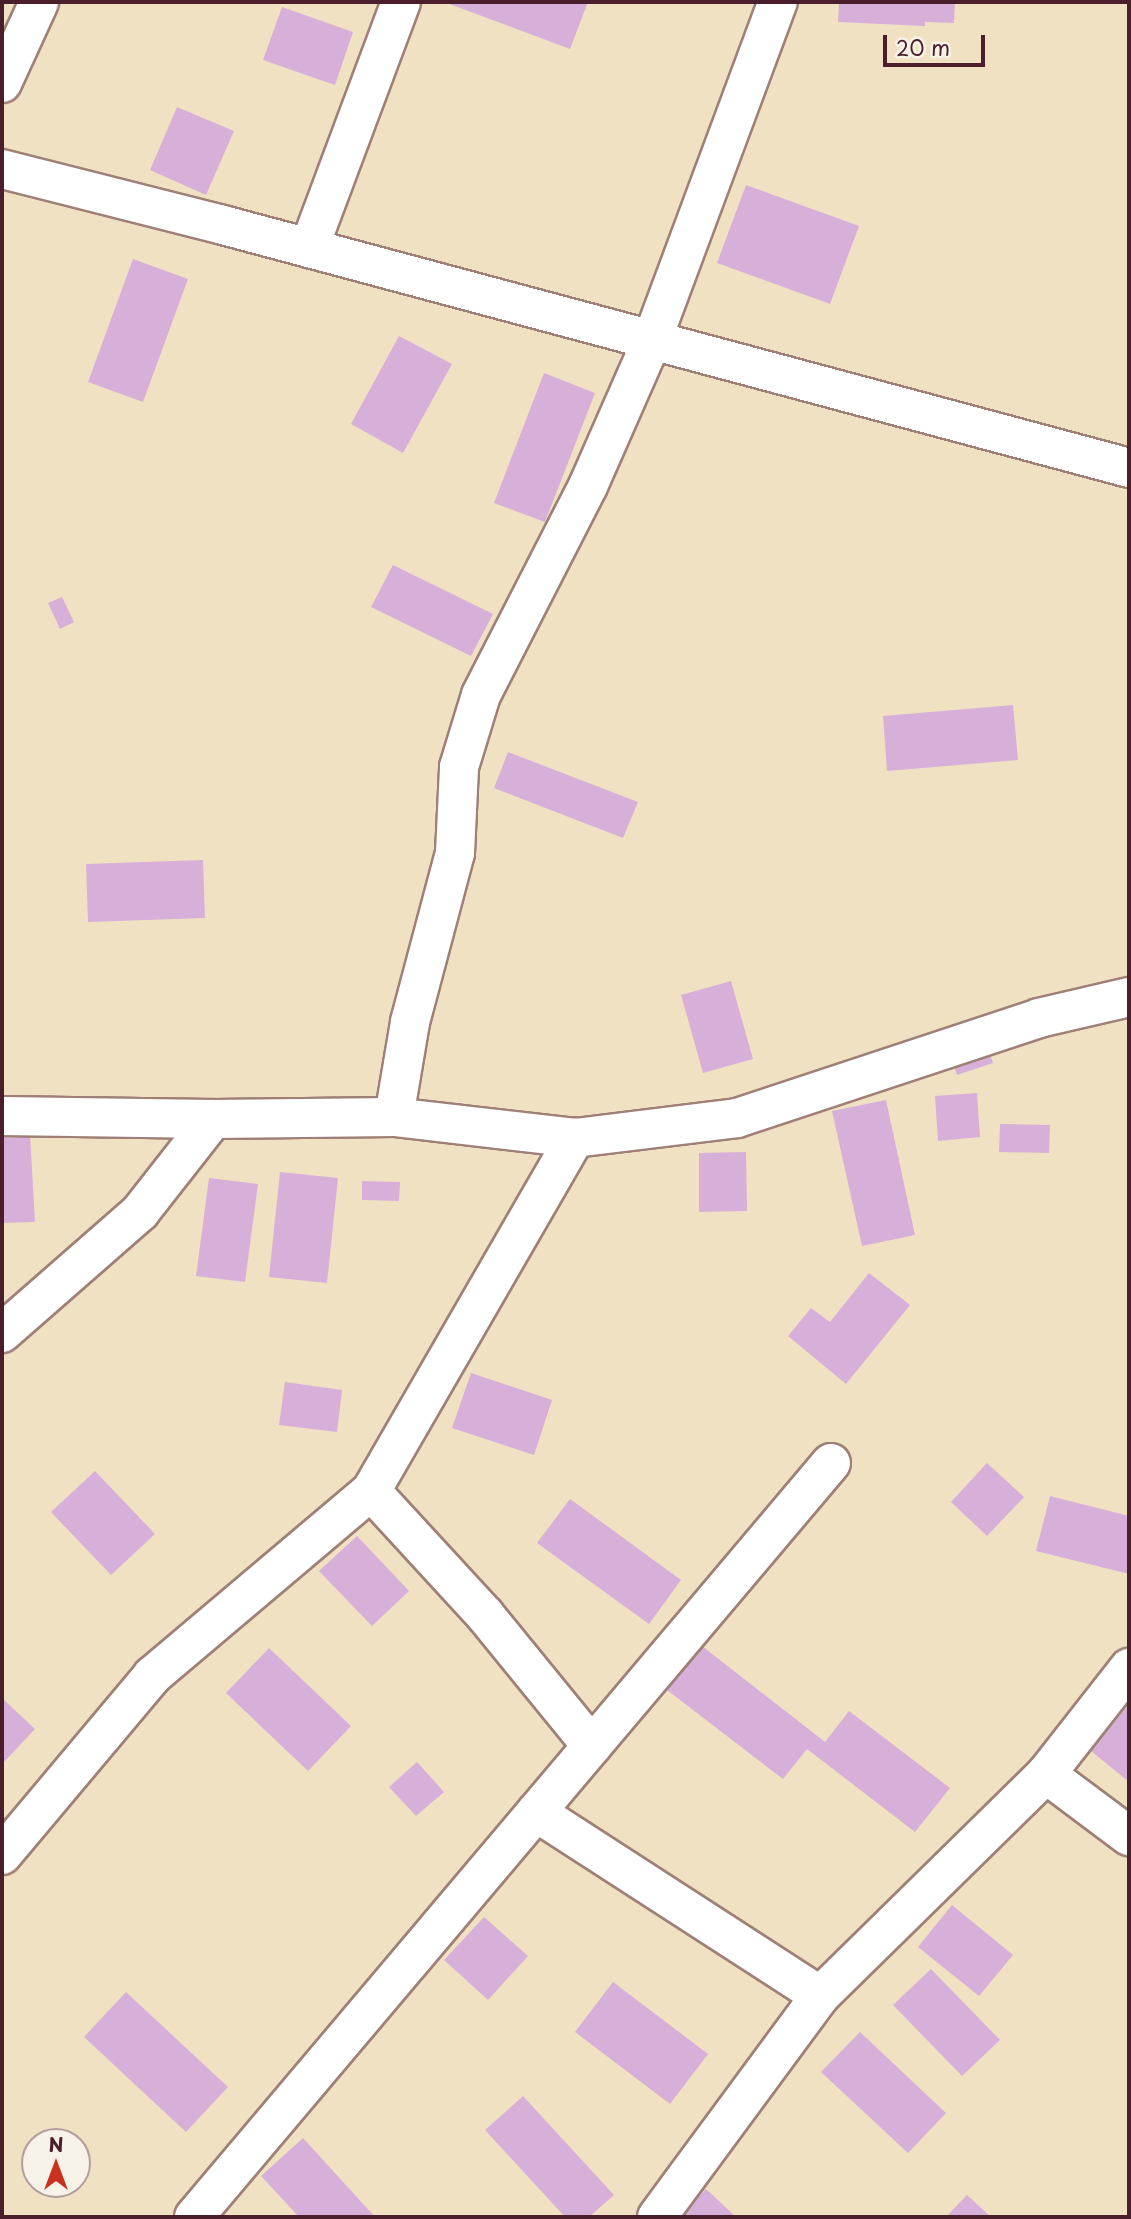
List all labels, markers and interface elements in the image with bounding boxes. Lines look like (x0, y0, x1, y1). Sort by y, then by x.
scale bar (886, 21, 988, 65)
text: 20 m (896, 31, 950, 63)
north arrow (21, 2128, 91, 2198)
text: N (48, 2130, 64, 2158)

